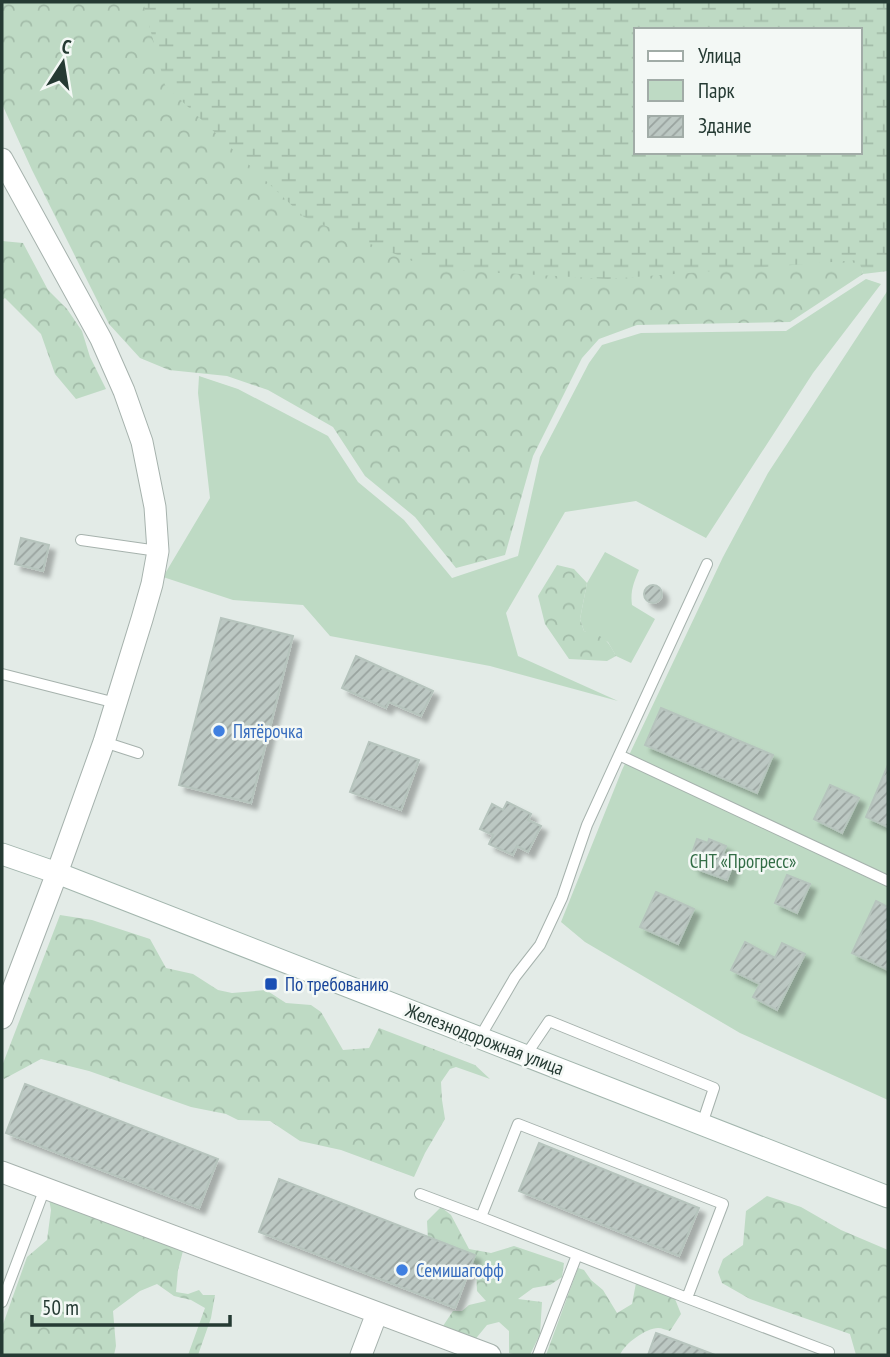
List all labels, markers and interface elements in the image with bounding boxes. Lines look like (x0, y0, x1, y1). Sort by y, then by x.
north arrow (28, 28, 98, 98)
legend (634, 28, 862, 154)
text: С (60, 34, 74, 59)
text: Улица (698, 42, 741, 69)
text: Парк (698, 77, 735, 104)
text: Здание (698, 112, 752, 139)
place label: Пятёрочка (233, 719, 303, 743)
marker: Пятёрочка (211, 723, 227, 739)
park label: СНТ «Прогресс» (690, 849, 796, 873)
place label: По требованию (285, 972, 389, 996)
marker: По требованию (263, 976, 279, 992)
street label: Железнодорожная улица (402, 997, 567, 1080)
place label: Семишагофф (416, 1258, 504, 1282)
marker: Семишагофф (394, 1262, 410, 1278)
scale bar (32, 1284, 229, 1328)
text: 50 m (42, 1294, 79, 1321)

